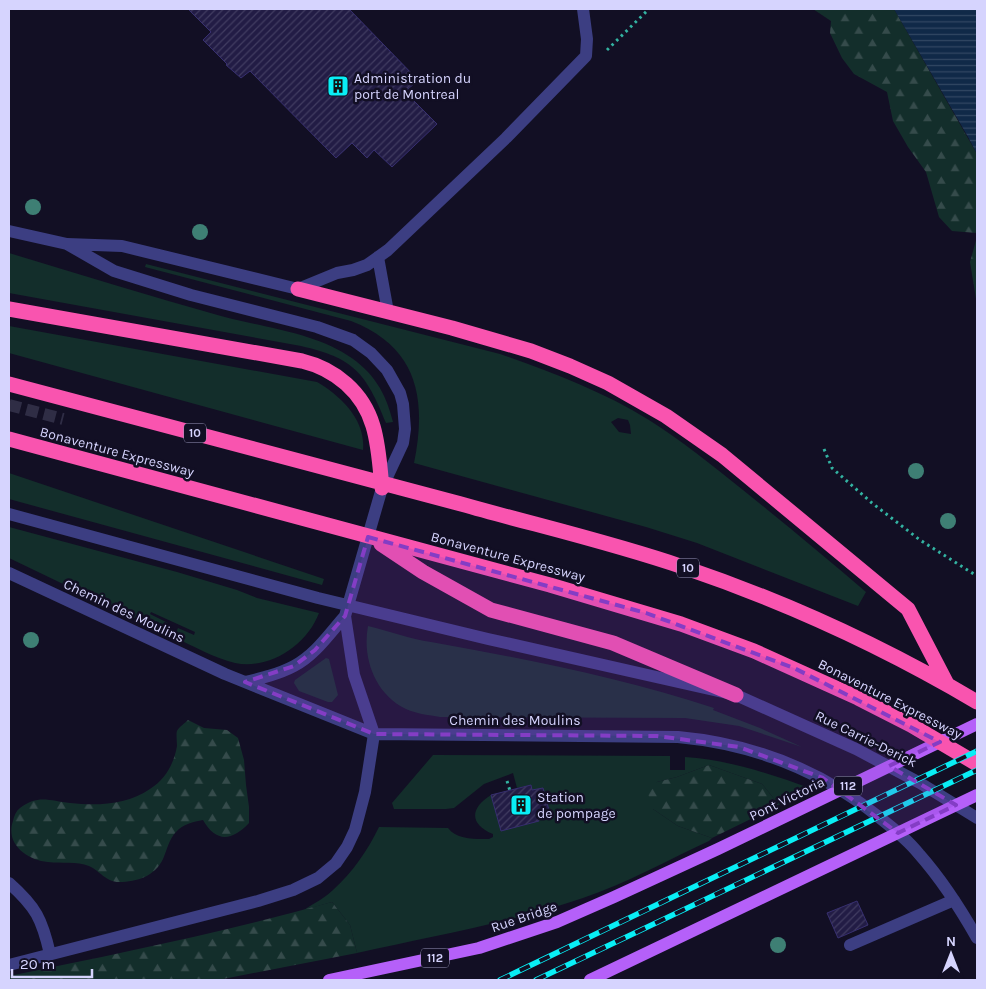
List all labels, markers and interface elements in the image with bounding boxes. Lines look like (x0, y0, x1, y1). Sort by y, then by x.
place label: Administration du port de Montreal (354, 70, 471, 103)
building icon: Administration du port de Montreal (326, 74, 350, 98)
street label: Bonaventure Expressway (38, 423, 196, 481)
road number: 10 (184, 423, 206, 442)
street label: Bonaventure Expressway (429, 528, 587, 586)
road number: 10 (677, 558, 699, 578)
street label: Chemin des Moulins (61, 576, 187, 646)
street label: Bonaventure Expressway (815, 655, 965, 743)
street label: Rue Carrie-Derick (812, 707, 920, 771)
street label: Chemin des Moulins (449, 712, 581, 729)
street label: Pont Victoria (747, 773, 827, 825)
road number: 112 (834, 776, 862, 796)
place label: Station de pompage (537, 789, 616, 822)
building icon: Station de pompage (509, 793, 533, 817)
street label: Rue Bridge (489, 898, 559, 936)
north arrow (926, 929, 976, 979)
text: N (946, 933, 956, 950)
scale bar (12, 946, 92, 978)
road number: 112 (421, 948, 449, 968)
text: 20 m (20, 955, 55, 973)

